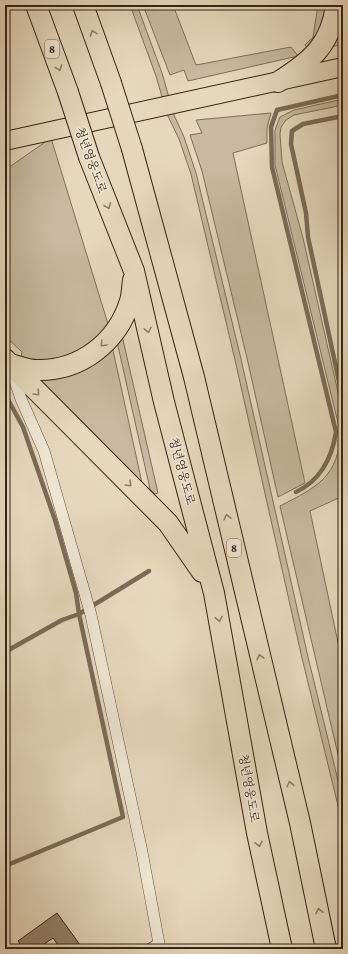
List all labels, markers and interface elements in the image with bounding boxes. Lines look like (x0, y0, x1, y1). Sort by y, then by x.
one-way arrow (90, 30, 98, 37)
road number: 8 (45, 40, 59, 58)
one-way arrow (55, 64, 63, 71)
street label: 청년영웅도로 (71, 125, 110, 196)
one-way arrow (104, 203, 112, 210)
one-way arrow (143, 327, 151, 333)
one-way arrow (100, 339, 108, 347)
one-way arrow (32, 388, 40, 396)
street label: 청년영웅도로 (164, 436, 198, 507)
one-way arrow (124, 479, 132, 487)
one-way arrow (223, 514, 232, 521)
road number: 8 (227, 539, 241, 557)
one-way arrow (214, 616, 222, 622)
one-way arrow (257, 654, 265, 661)
street label: 청년영웅도로 (234, 753, 262, 824)
one-way arrow (287, 781, 295, 787)
one-way arrow (255, 840, 263, 847)
one-way arrow (315, 908, 323, 914)

